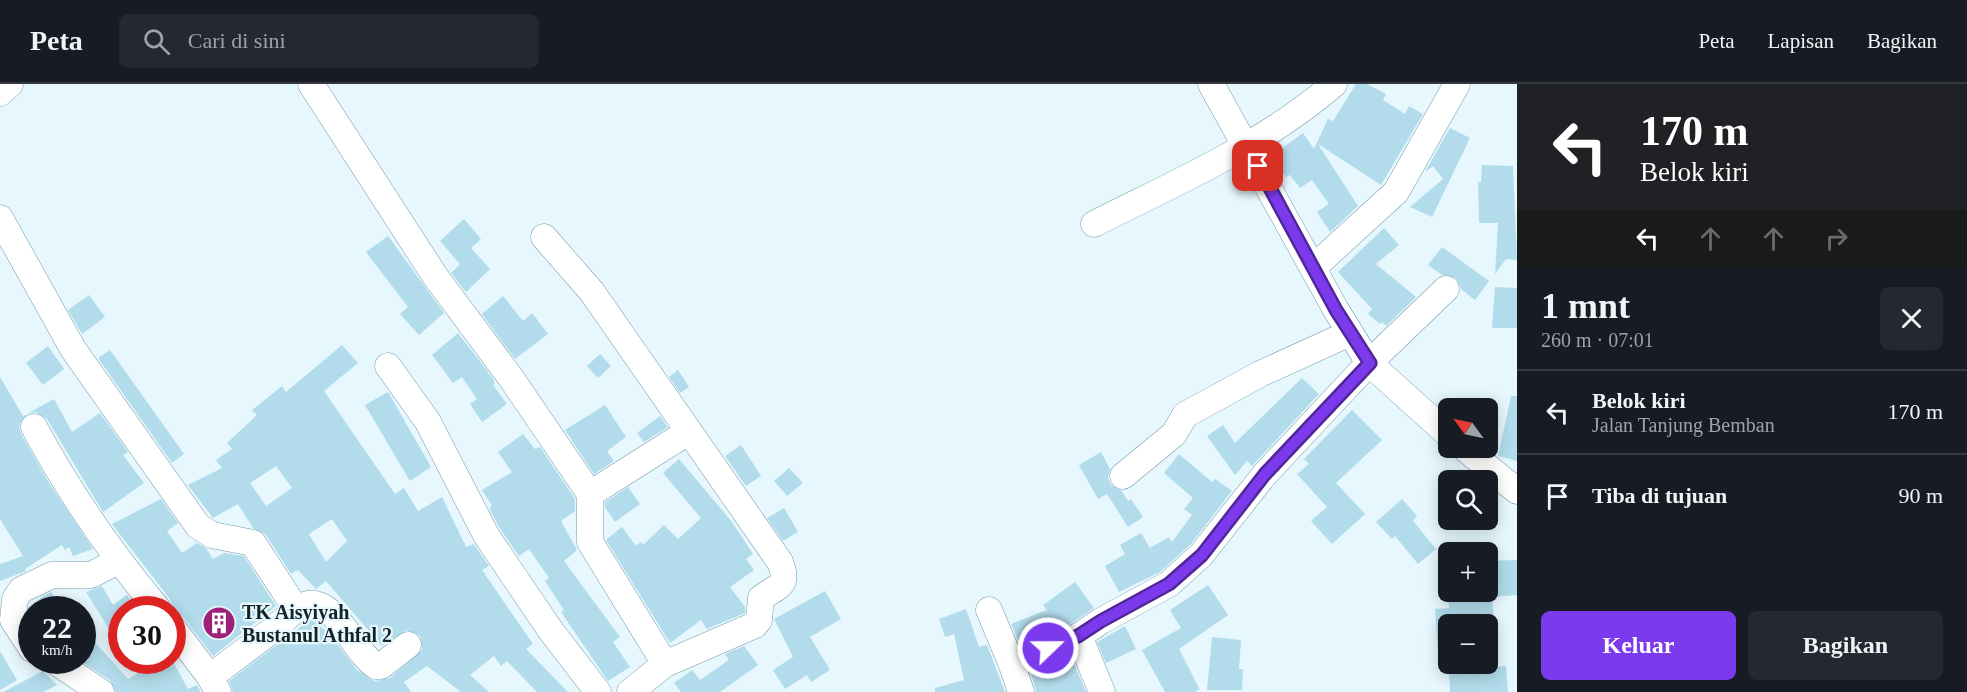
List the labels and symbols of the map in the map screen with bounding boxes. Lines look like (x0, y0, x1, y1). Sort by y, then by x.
pin (1232, 140, 1283, 191)
north arrow (1438, 398, 1498, 458)
speed limit sign: 30 (108, 596, 186, 674)
place label: TK Aisyiyah Bustanul Athfal 2 (242, 601, 392, 646)
building icon: TK Aisyiyah Bustanul Athfal 2 (201, 605, 237, 641)
position arrow (1016, 616, 1080, 680)

